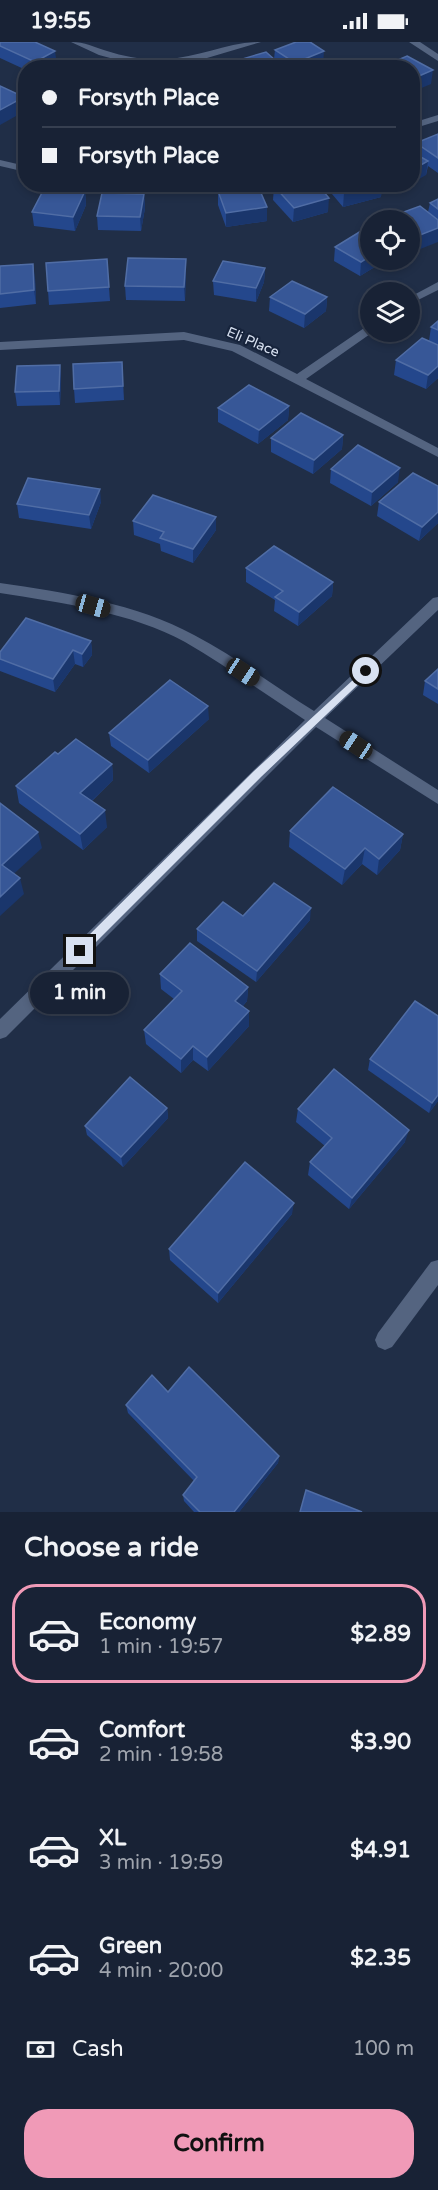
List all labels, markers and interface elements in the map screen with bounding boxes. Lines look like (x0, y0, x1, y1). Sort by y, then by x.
text: 19:55 (30, 8, 91, 34)
text: Forsyth Place (78, 85, 219, 111)
text: Forsyth Place (78, 143, 219, 169)
map controls (360, 210, 420, 342)
button: locate (360, 210, 420, 270)
button: layers (360, 282, 420, 342)
street label: Eli Place (224, 323, 282, 361)
car (73, 592, 113, 620)
car (223, 655, 263, 689)
route start (352, 657, 379, 684)
car (336, 728, 376, 762)
route end (66, 937, 93, 964)
callout: 1 min (31, 972, 130, 1014)
text: 1 min (53, 981, 106, 1005)
text: Choose a ride (24, 1531, 199, 1564)
icon: car (27, 1607, 81, 1661)
text: Economy (99, 1609, 196, 1635)
text: $2.89 (350, 1621, 411, 1647)
text: 1 min · 19:57 (99, 1635, 223, 1659)
icon: car (27, 1715, 81, 1769)
text: Comfort (99, 1717, 185, 1743)
text: $3.90 (350, 1729, 411, 1755)
text: 2 min · 19:58 (99, 1743, 223, 1767)
icon: car (27, 1823, 81, 1877)
text: XL (99, 1825, 126, 1851)
text: $4.91 (350, 1837, 411, 1863)
text: 3 min · 19:59 (99, 1851, 223, 1875)
icon: car (27, 1931, 81, 1985)
text: Green (99, 1933, 162, 1959)
text: $2.35 (350, 1945, 411, 1971)
text: 4 min · 20:00 (99, 1959, 223, 1983)
icon: cash (24, 2033, 57, 2066)
text: Cash (72, 2036, 124, 2062)
text: 100 m (353, 2037, 414, 2061)
button: Confirm (24, 2109, 414, 2178)

